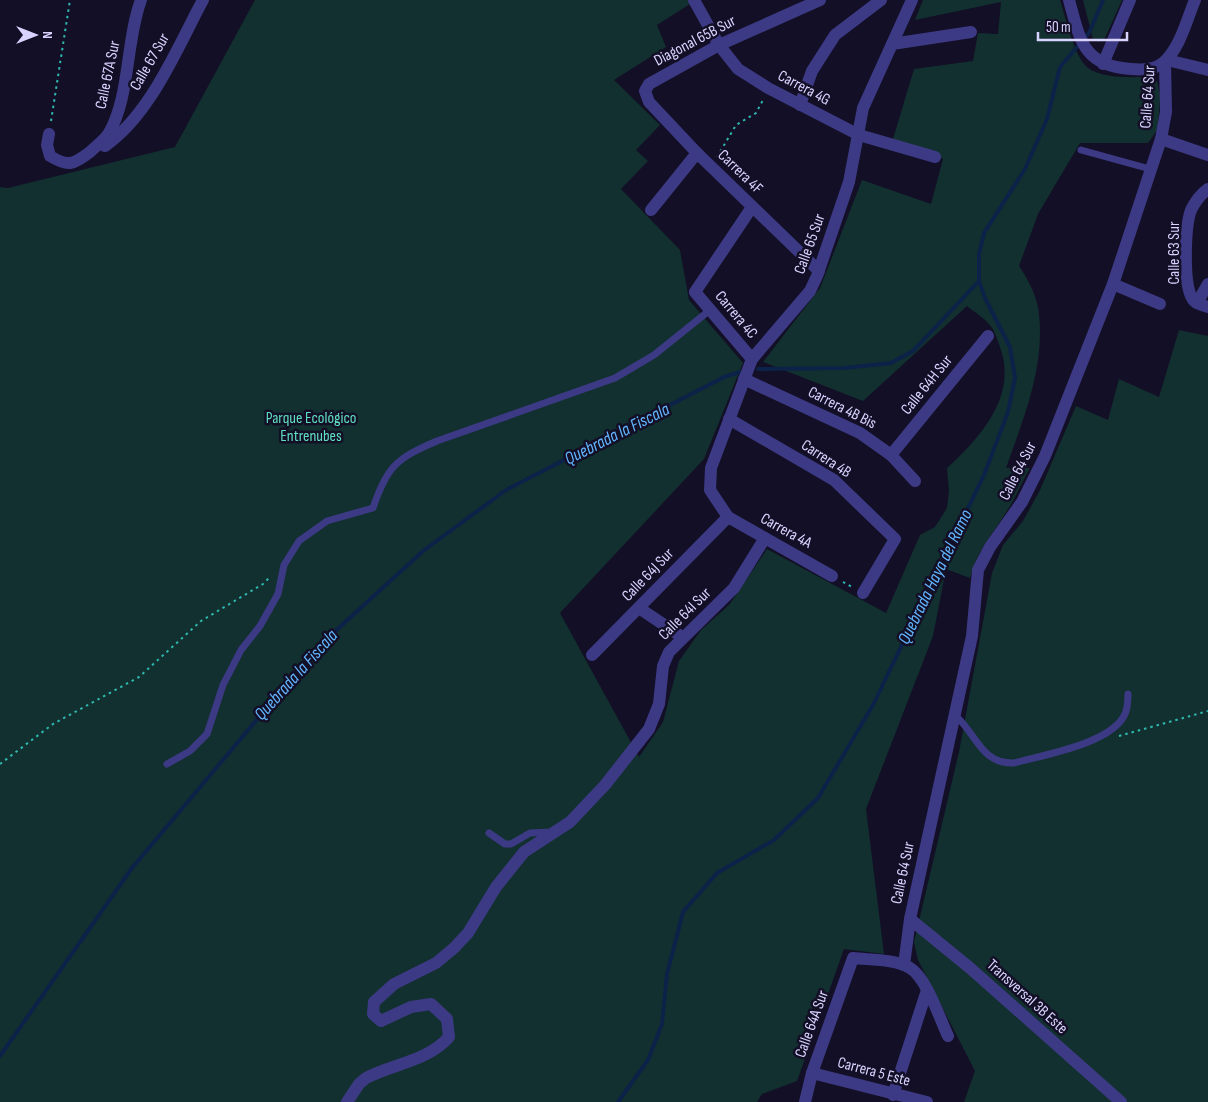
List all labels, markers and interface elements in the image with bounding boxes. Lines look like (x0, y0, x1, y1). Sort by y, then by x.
north arrow (10, 10, 60, 60)
scale bar (1038, 10, 1127, 42)
street label: Diagonal 65B Sur (651, 11, 739, 70)
text: 50 m (1046, 18, 1071, 37)
street label: Calle 67 Sur (126, 30, 174, 94)
text: N (39, 31, 56, 39)
street label: Calle 67A Sur (92, 39, 125, 111)
street label: Calle 64 Sur (1136, 64, 1160, 129)
street label: Carrera 4G (774, 66, 834, 110)
street label: Carrera 4F (714, 146, 766, 198)
street label: Calle 65 Sur (790, 211, 830, 277)
street label: Calle 63 Sur (1165, 221, 1184, 284)
street label: Carrera 4C (711, 287, 762, 343)
street label: Calle 64H Sur (897, 351, 957, 419)
street label: Carrera 4B Bis (805, 383, 880, 433)
water label: Quebrada la Fiscala (561, 398, 674, 469)
park label: Parque Ecológico Entrenubes (266, 409, 356, 446)
street label: Carrera 4B (797, 436, 855, 482)
street label: Calle 64 Sur (995, 438, 1041, 503)
water label: Quebrada Haya del Ramo (893, 506, 977, 648)
street label: Carrera 4A (757, 509, 815, 553)
street label: Calle 64J Sur (618, 544, 678, 606)
street label: Calle 64I Sur (655, 584, 715, 644)
water label: Quebrada la Fiscala (250, 625, 343, 725)
street label: Calle 64 Sur (887, 840, 919, 906)
street label: Transversal 3B Este (983, 956, 1071, 1038)
street label: Calle 64A Sur (791, 987, 833, 1060)
street label: Carrera 5 Este (836, 1053, 912, 1091)

